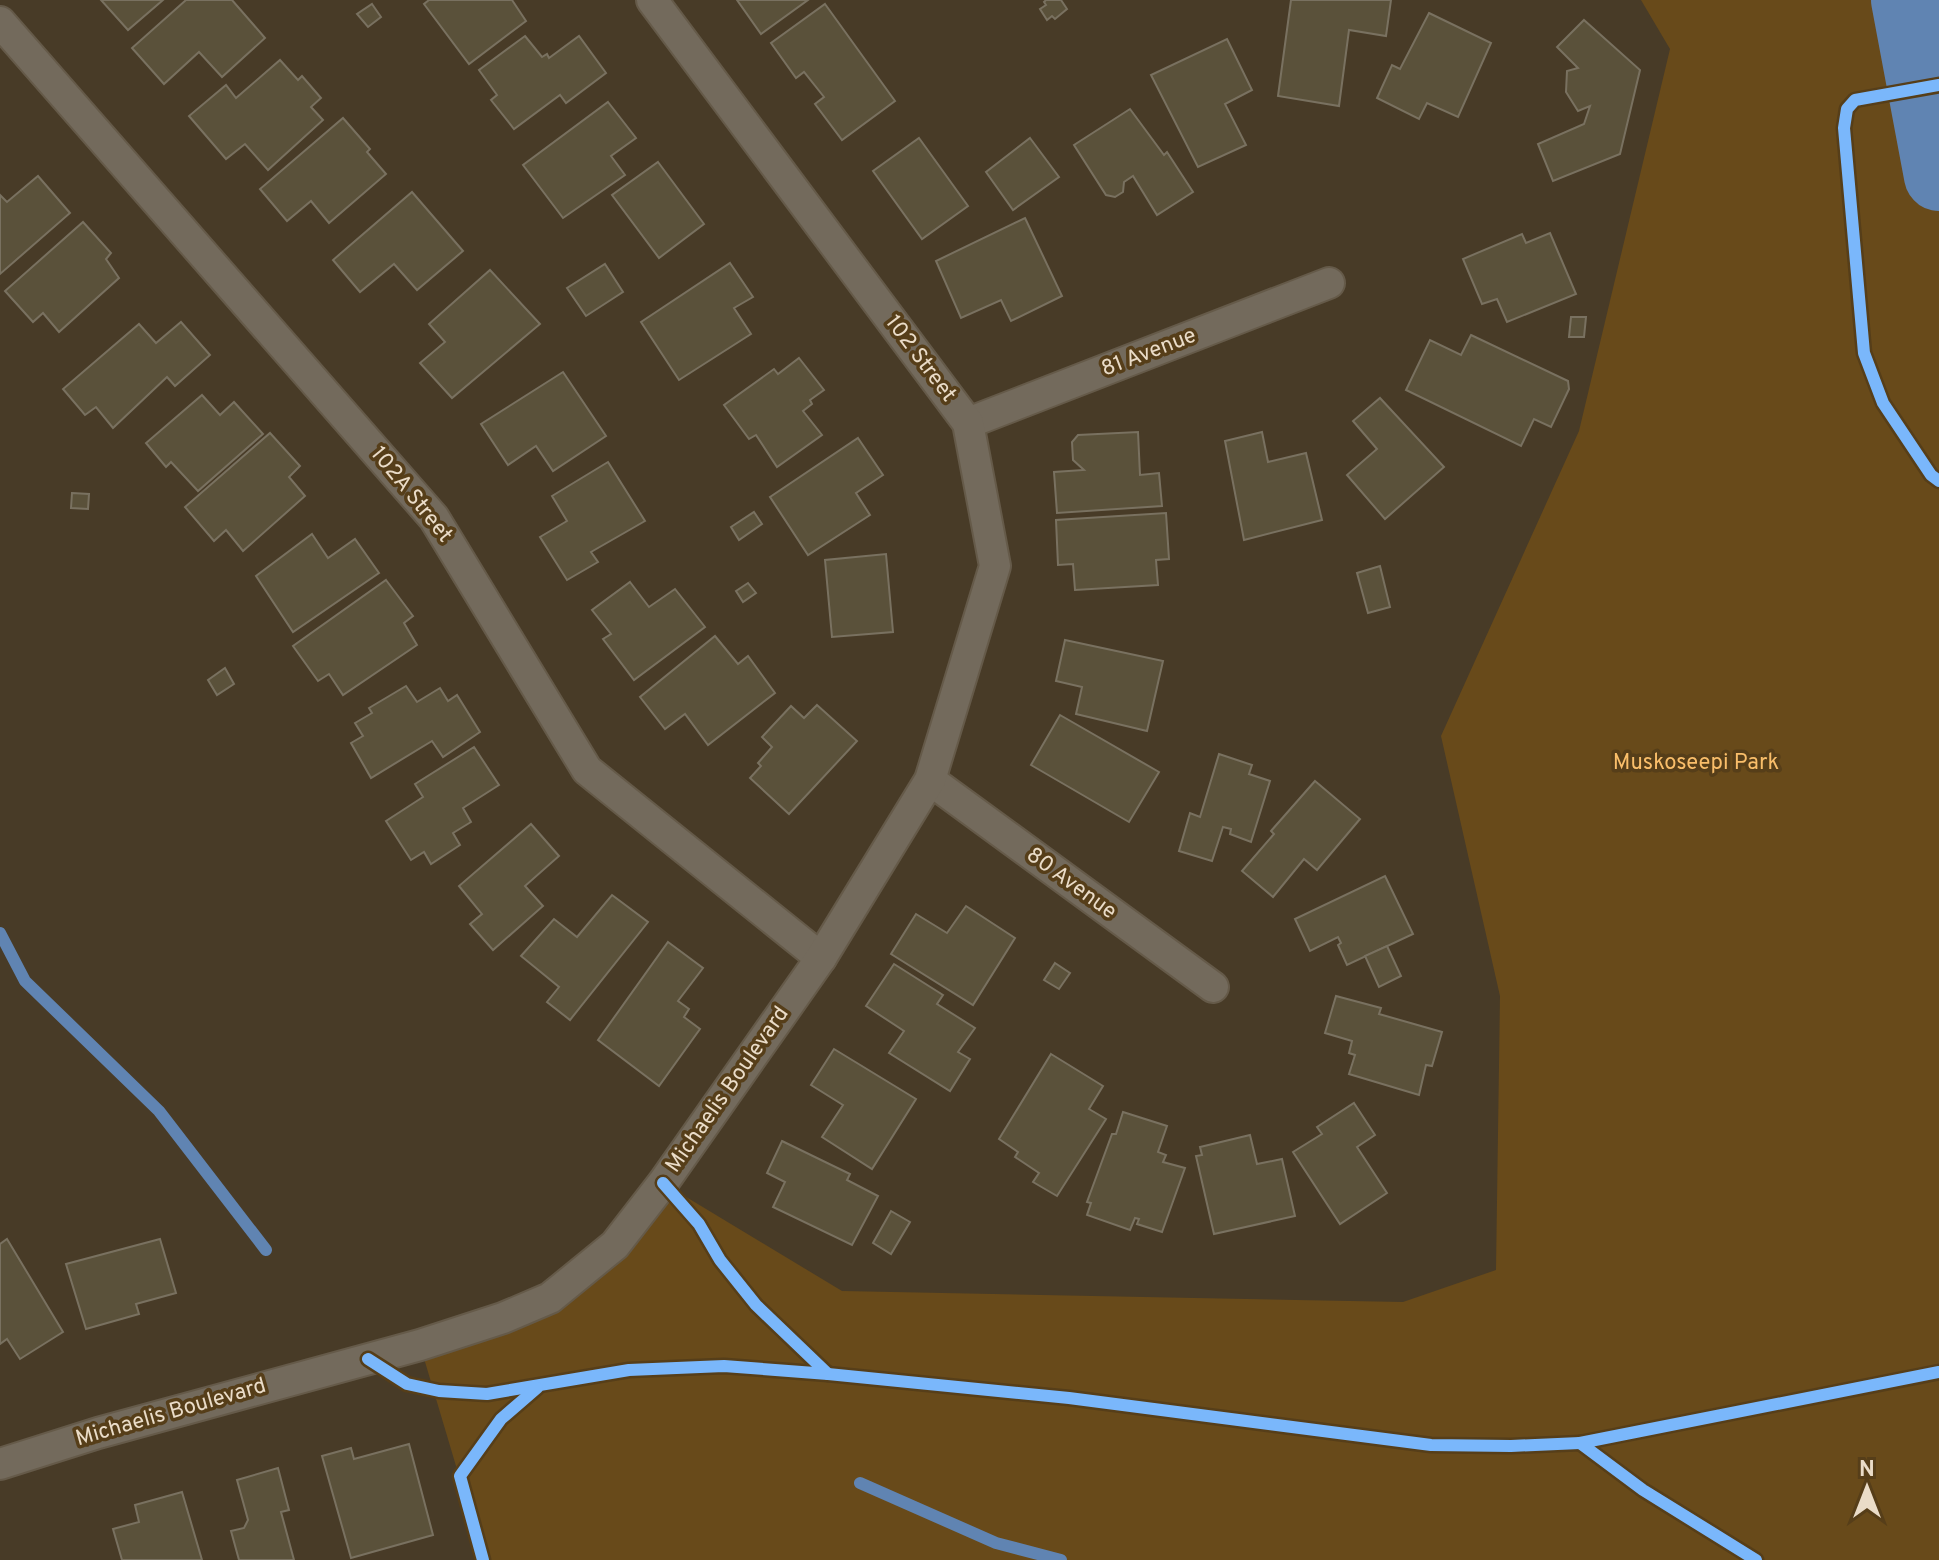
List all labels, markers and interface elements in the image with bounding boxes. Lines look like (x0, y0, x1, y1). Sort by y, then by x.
street label: 102 Street (879, 310, 961, 408)
street label: 81 Avenue (1098, 323, 1200, 383)
street label: 102A Street (364, 442, 458, 548)
park label: Muskoseepi Park (1613, 750, 1779, 777)
street label: 80 Avenue (1021, 842, 1121, 926)
street label: Michaelis Boulevard (660, 1002, 796, 1178)
street label: Michaelis Boulevard (73, 1373, 269, 1453)
north arrow (1827, 1448, 1907, 1528)
text: N (1859, 1457, 1875, 1484)

